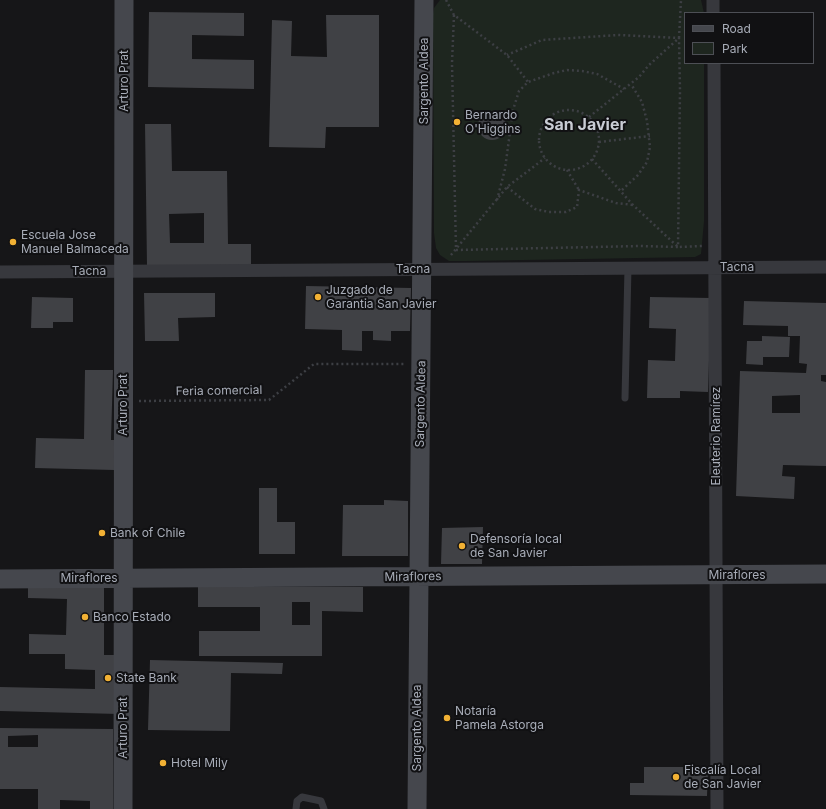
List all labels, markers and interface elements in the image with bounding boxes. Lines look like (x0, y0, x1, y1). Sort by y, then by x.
legend (684, 12, 814, 64)
text: Road (722, 21, 751, 36)
street label: Sargento Aldea (417, 38, 431, 124)
text: Park (722, 41, 748, 56)
street label: Arturo Prat (117, 50, 131, 112)
place label: Bernardo O'Higgins (465, 108, 521, 136)
district label: San Javier (544, 115, 626, 135)
marker: Bernardo O'Higgins (452, 117, 462, 127)
place label: Escuela Jose Manuel Balmaceda (21, 228, 129, 256)
marker: Escuela Jose Manuel Balmaceda (8, 237, 18, 247)
street label: Tacna (720, 260, 754, 274)
street label: Tacna (396, 262, 430, 276)
street label: Tacna (72, 264, 106, 278)
place label: Juzgado de Garantia San Javier (326, 283, 436, 311)
marker: Juzgado de Garantia San Javier (313, 292, 323, 302)
street label: Sargento Aldea (413, 360, 429, 448)
street label: Arturo Prat (116, 374, 130, 436)
street label: Feria comercial (176, 383, 262, 399)
street label: Eleuterio Ramírez (709, 387, 723, 485)
place label: Bank of Chile (110, 526, 185, 540)
marker: Bank of Chile (97, 528, 107, 538)
place label: Defensoría local de San Javier (470, 532, 562, 560)
marker: Defensoría local de San Javier (457, 541, 467, 551)
street label: Miraflores (708, 568, 766, 582)
street label: Miraflores (384, 569, 442, 585)
street label: Miraflores (60, 571, 118, 585)
place label: Banco Estado (93, 610, 171, 624)
marker: Banco Estado (80, 612, 90, 622)
place label: State Bank (116, 671, 177, 685)
marker: State Bank (103, 673, 113, 683)
street label: Sargento Aldea (410, 685, 424, 771)
street label: Arturo Prat (116, 697, 130, 759)
place label: Notaría Pamela Astorga (455, 704, 544, 732)
marker: Notaría Pamela Astorga (442, 713, 452, 723)
place label: Hotel Mily (171, 756, 228, 770)
marker: Hotel Mily (158, 758, 168, 768)
place label: Fiscalía Local de San Javier (684, 763, 761, 791)
marker: Fiscalía Local de San Javier (671, 772, 681, 782)

